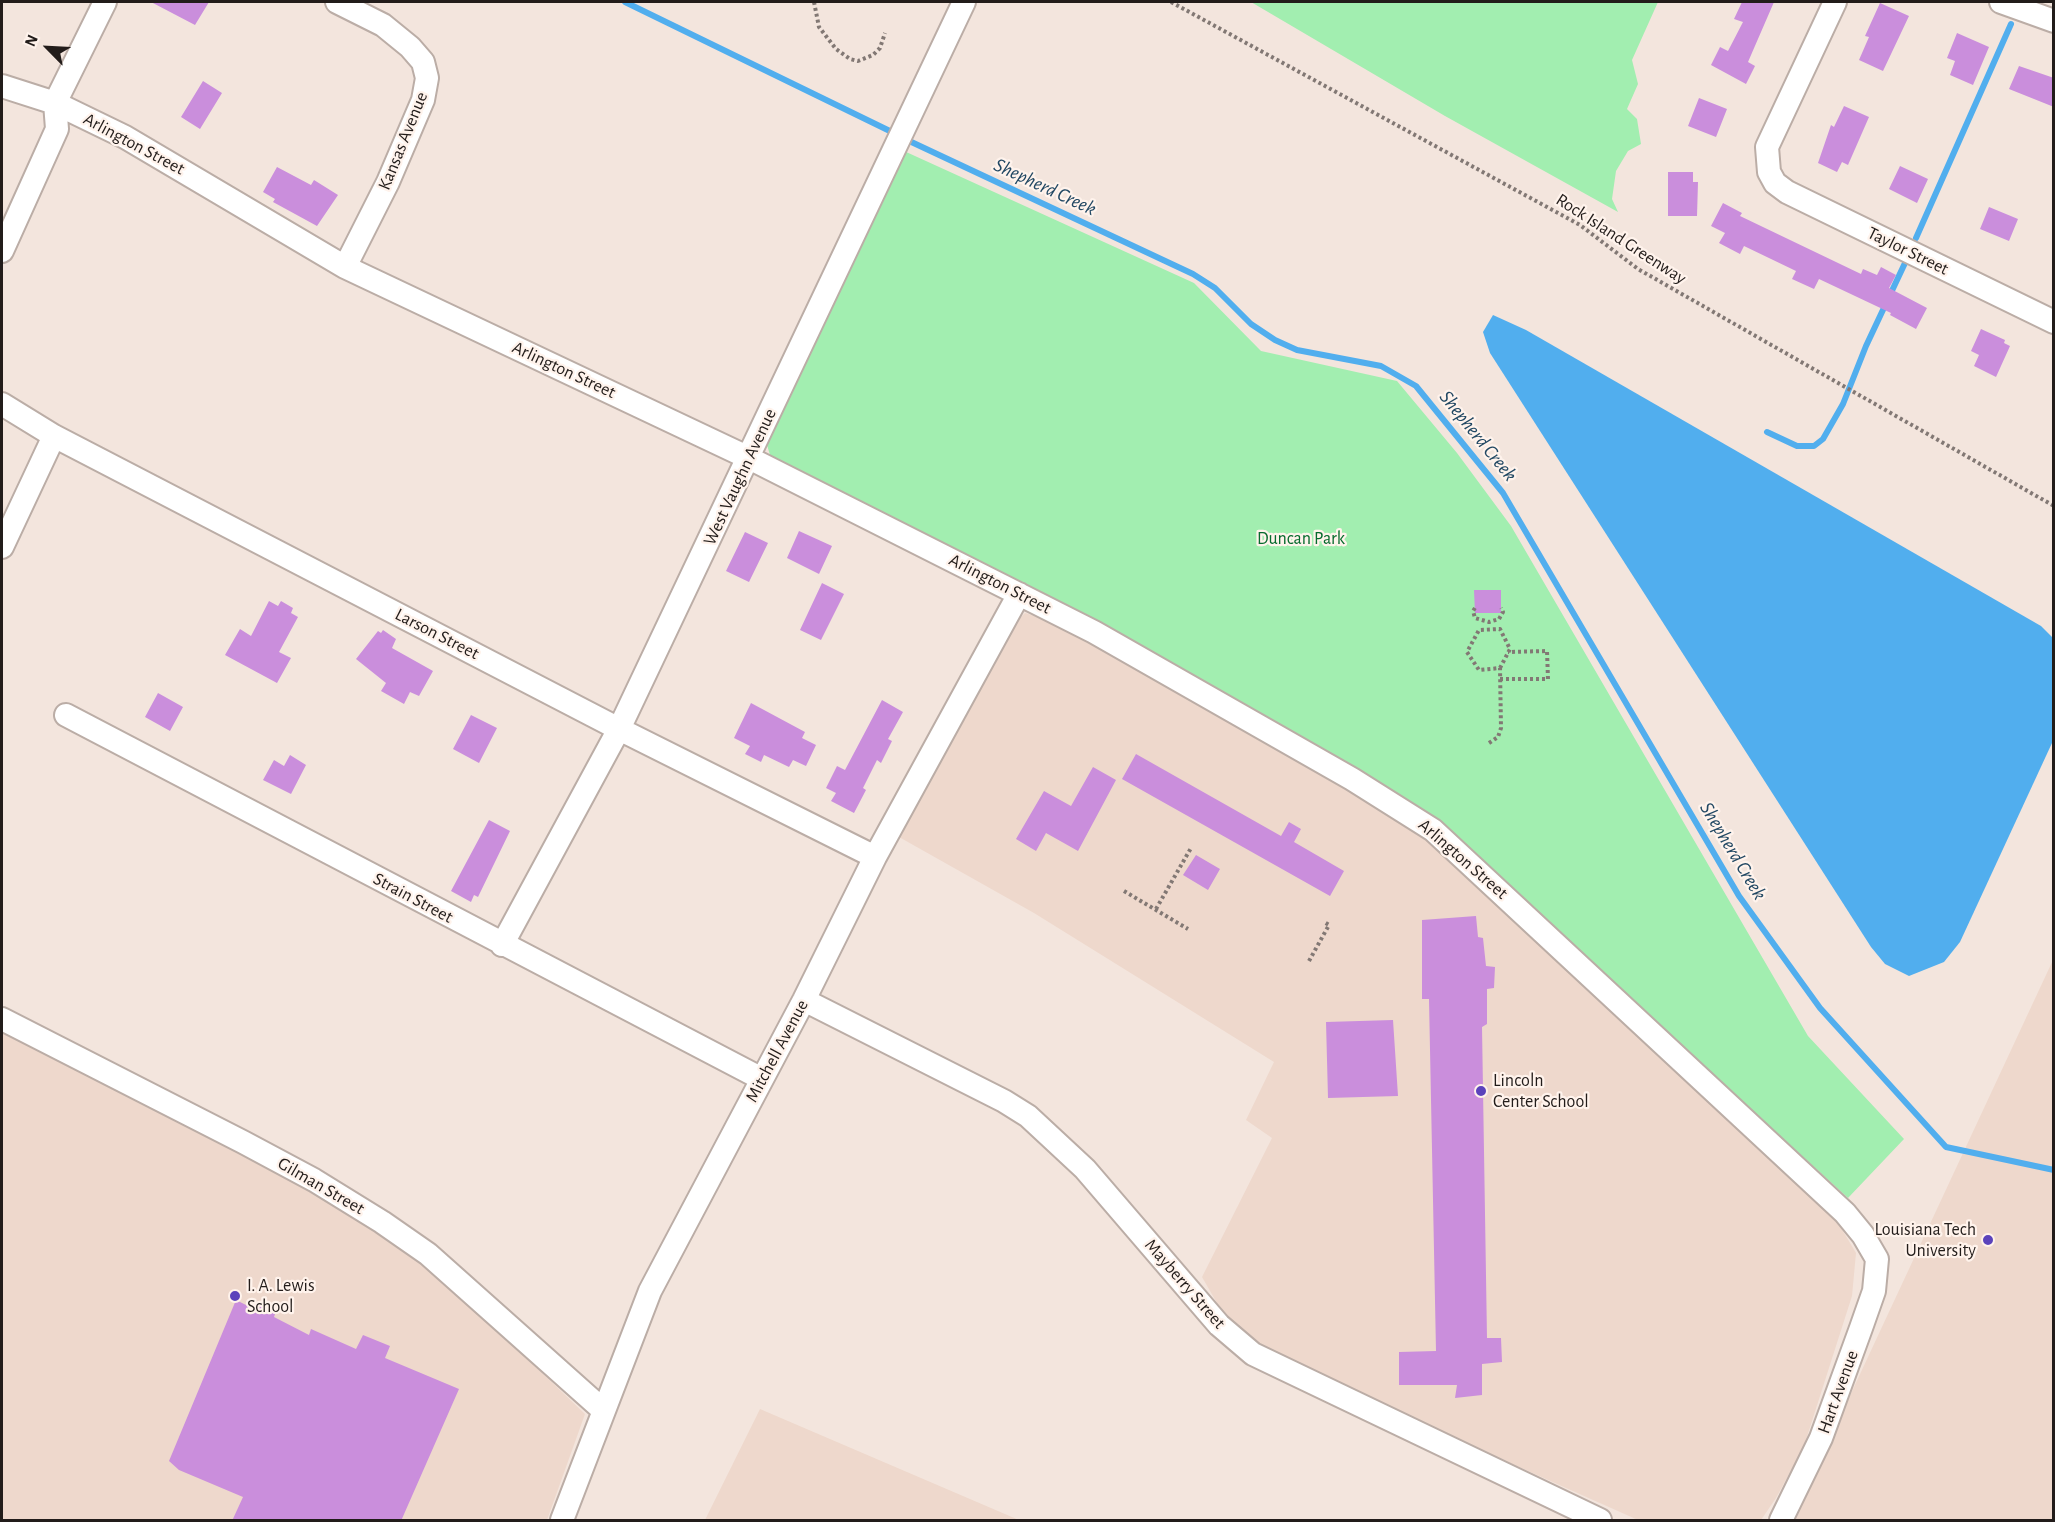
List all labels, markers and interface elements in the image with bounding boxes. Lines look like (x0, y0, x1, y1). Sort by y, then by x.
north arrow (18, 18, 78, 78)
text: N (22, 32, 41, 49)
street label: Kansas Avenue (373, 89, 433, 193)
street label: Arlington Street (80, 108, 188, 180)
water label: Shepherd Creek (990, 153, 1100, 221)
street label: Rock Island Greenway (1552, 189, 1690, 289)
street label: Taylor Street (1864, 222, 1952, 280)
street label: Arlington Street (509, 337, 619, 403)
water label: Shepherd Creek (1434, 386, 1522, 486)
street label: West Vaughn Avenue (699, 405, 781, 549)
park label: Duncan Park (1257, 528, 1345, 550)
street label: Arlington Street (945, 549, 1055, 619)
street label: Larson Street (391, 604, 483, 664)
water label: Shepherd Creek (1694, 798, 1772, 904)
street label: Arlington Street (1414, 814, 1512, 904)
street label: Strain Street (369, 868, 457, 928)
street label: Mitchell Avenue (741, 996, 813, 1106)
place label: Lincoln Center School (1493, 1070, 1589, 1112)
marker: Lincoln Center School (1474, 1084, 1488, 1098)
street label: Gilman Street (274, 1152, 368, 1220)
place label: Louisiana Tech University (1874, 1219, 1976, 1262)
marker: Louisiana Tech University (1981, 1233, 1995, 1247)
street label: Mayberry Street (1140, 1235, 1230, 1333)
place label: I. A. Lewis School (247, 1275, 315, 1318)
marker: I. A. Lewis School (228, 1289, 242, 1303)
street label: Hart Avenue (1813, 1347, 1863, 1437)

